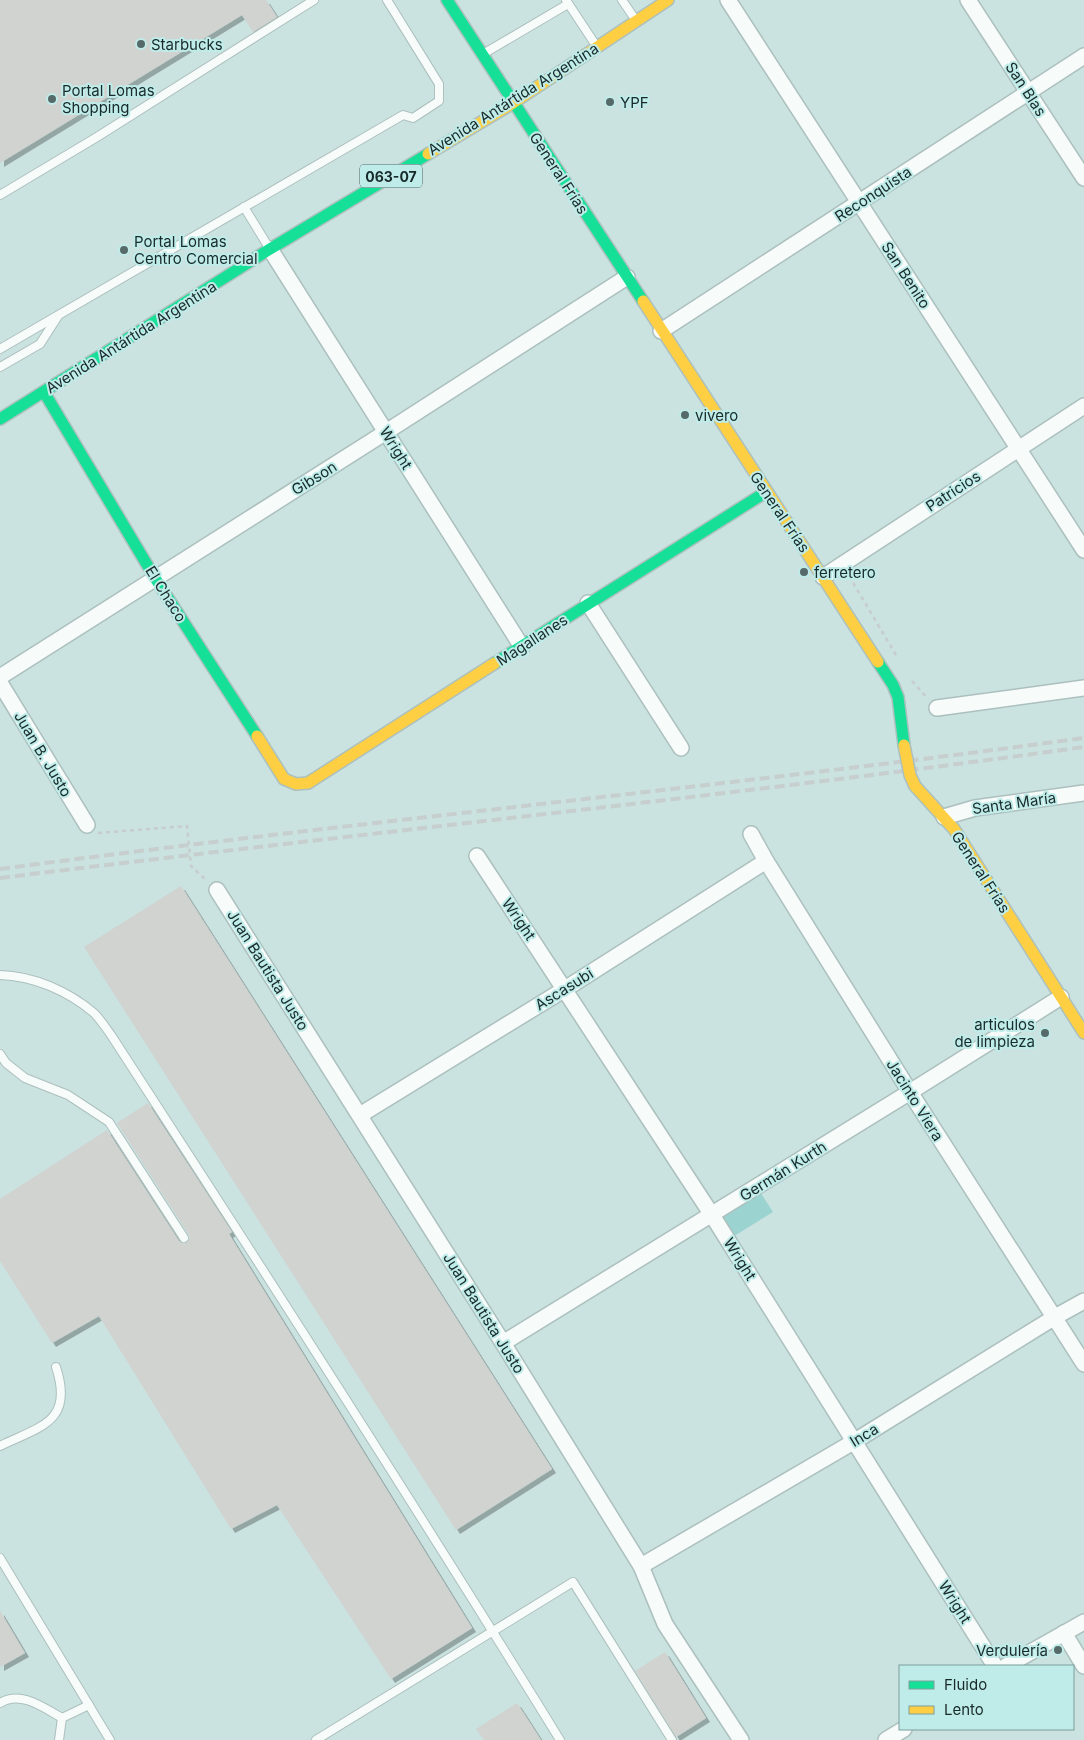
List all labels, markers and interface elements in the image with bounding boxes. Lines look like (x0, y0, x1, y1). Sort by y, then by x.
place label: Starbucks (151, 35, 223, 54)
marker: Starbucks (135, 38, 147, 50)
street label: Avenida Antártida Argentina (424, 39, 602, 159)
street label: San Blas (1001, 58, 1051, 120)
place label: Portal Lomas Shopping (62, 81, 155, 117)
marker: Portal Lomas Shopping (46, 93, 58, 105)
place label: YPF (620, 93, 649, 112)
marker: YPF (604, 96, 616, 108)
street label: General Frías (526, 129, 593, 218)
street label: Reconquista (831, 162, 915, 226)
road number: 063-07 (360, 165, 422, 188)
place label: Portal Lomas Centro Comercial (134, 232, 258, 268)
street label: San Benito (877, 238, 935, 312)
marker: Portal Lomas Centro Comercial (118, 244, 130, 256)
street label: Avenida Antártida Argentina (42, 277, 220, 397)
place label: vivero (695, 406, 738, 425)
marker: vivero (679, 409, 691, 421)
street label: Wright (376, 423, 416, 473)
street label: Gibson (288, 457, 340, 499)
street label: Patricios (922, 466, 984, 516)
street label: General Frías (746, 468, 814, 556)
street label: El Chaco (141, 562, 191, 626)
place label: ferretero (814, 563, 876, 582)
marker: ferretero (798, 566, 810, 578)
street label: Magallanes (493, 610, 571, 670)
street label: Juan B. Justo (10, 708, 76, 800)
street label: Santa María (971, 788, 1057, 818)
street label: General Frías (948, 828, 1015, 917)
street label: Wright (498, 894, 540, 944)
street label: Juan Bautista Justo (223, 906, 313, 1034)
street label: Ascasubi (531, 964, 597, 1014)
place label: articulos de limpieza (954, 1015, 1035, 1051)
marker: articulos de limpieza (1039, 1027, 1051, 1039)
street label: Jacinto Viera (882, 1056, 948, 1144)
street label: Germán Kurth (736, 1137, 830, 1205)
street label: Wright (720, 1234, 760, 1284)
street label: Juan Bautista Justo (439, 1249, 529, 1377)
street label: Inca (846, 1419, 882, 1451)
street label: Wright (935, 1577, 975, 1627)
place label: Verdulería (976, 1641, 1048, 1660)
marker: Verdulería (1052, 1644, 1064, 1656)
legend (899, 1665, 1074, 1730)
text: Fluido (944, 1675, 987, 1694)
text: Lento (944, 1700, 984, 1719)

